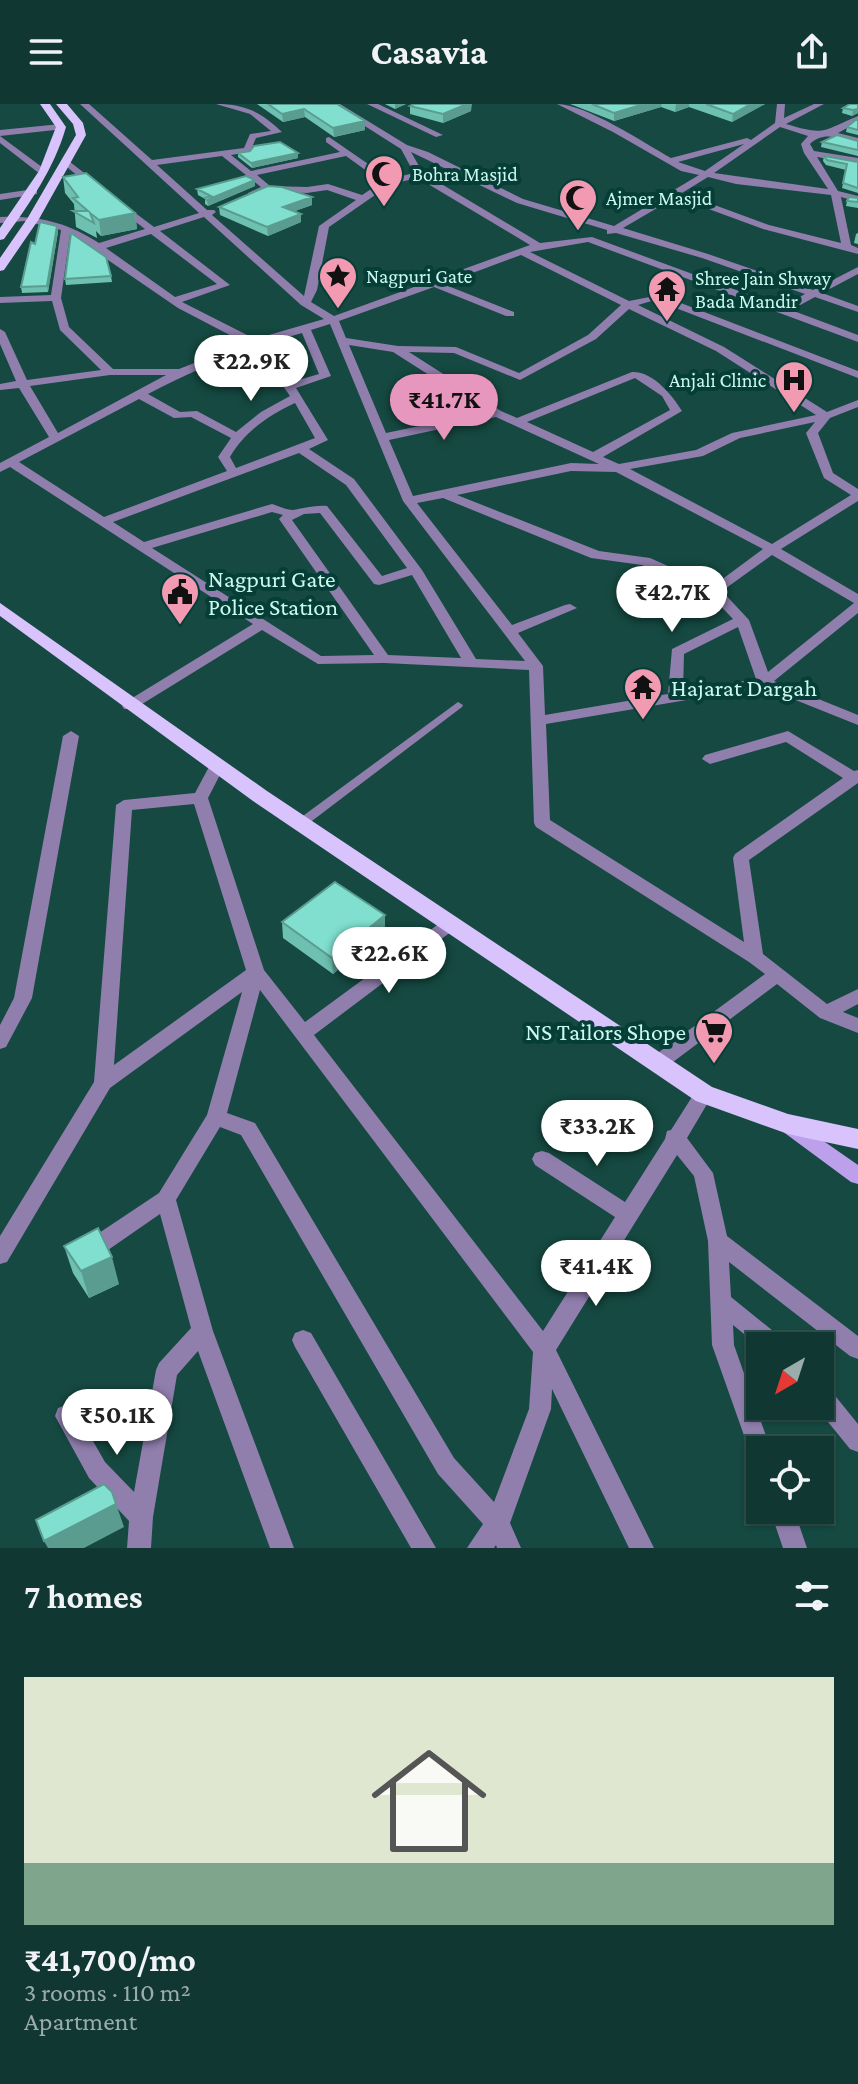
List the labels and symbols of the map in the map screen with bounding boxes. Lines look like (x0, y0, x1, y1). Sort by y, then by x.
mosque icon: Bohra Masjid (363, 153, 405, 208)
place label: Bohra Masjid (412, 163, 518, 186)
mosque icon: Ajmer Masjid (557, 177, 599, 232)
place label: Ajmer Masjid (606, 187, 713, 210)
place icon: Nagpuri Gate (317, 255, 359, 310)
place label: Nagpuri Gate (366, 265, 473, 288)
place label: Shree Jain Shway Bada Mandir (695, 267, 832, 312)
temple icon: Shree Jain Shway Bada Mandir (646, 268, 688, 323)
pin: ₹22.9K (186, 335, 316, 403)
hospital icon: Anjali Clinic (773, 359, 815, 414)
place label: Anjali Clinic (669, 369, 767, 392)
pin: ₹41.7K (379, 374, 509, 442)
place label: Nagpuri Gate Police Station (208, 565, 338, 620)
pin: ₹42.7K (607, 566, 737, 634)
public building icon: Nagpuri Gate Police Station (159, 571, 201, 626)
temple icon: Hajarat Dargah (622, 666, 664, 721)
place label: Hajarat Dargah (671, 674, 817, 701)
pin: ₹22.6K (324, 927, 454, 995)
supermarket icon: NS Tailors Shope (693, 1010, 735, 1065)
place label: NS Tailors Shope (525, 1018, 686, 1045)
pin: ₹33.2K (532, 1100, 662, 1168)
pin: ₹41.4K (531, 1240, 661, 1308)
north arrow (746, 1332, 834, 1420)
pin: ₹50.1K (52, 1389, 182, 1457)

